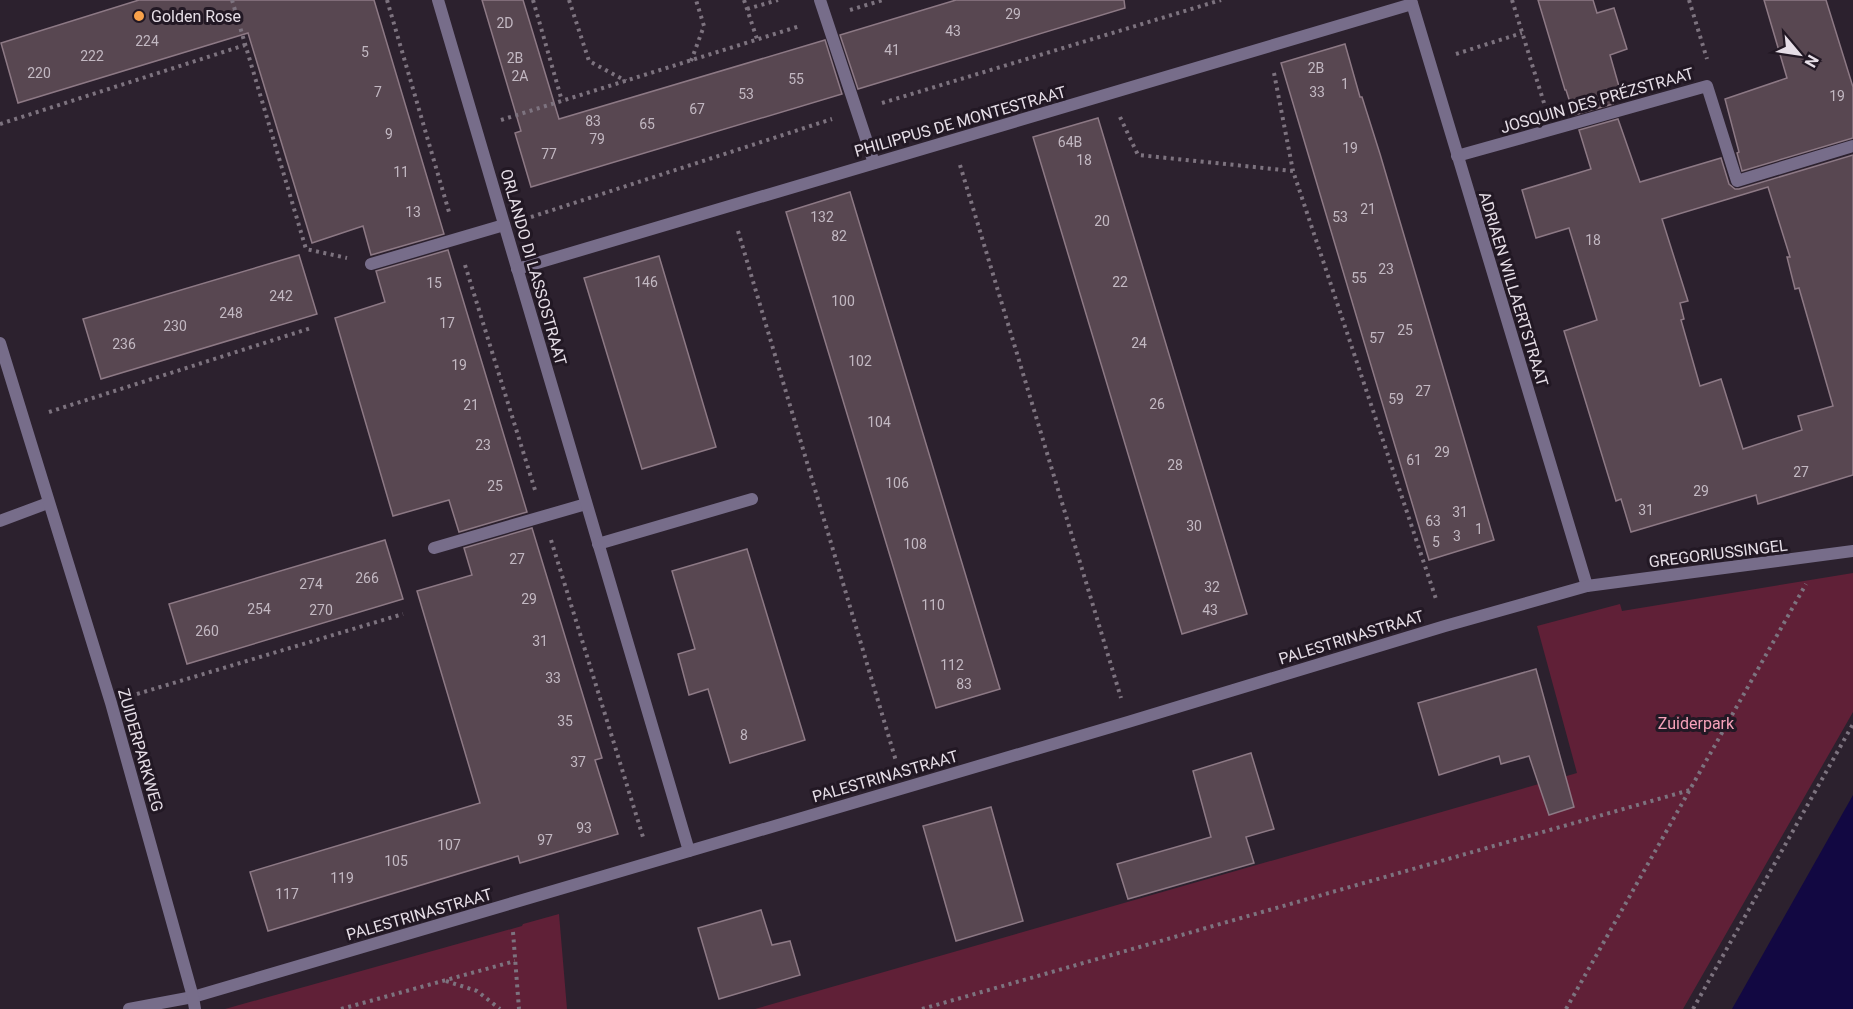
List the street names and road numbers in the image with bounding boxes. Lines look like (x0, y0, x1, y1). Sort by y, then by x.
street label: JOSQUIN DES PRÉZSTRAAT (1498, 64, 1697, 137)
street label: PHILIPPUS DE MONTESTRAAT (852, 82, 1069, 161)
street label: ORLANDO DI LASSOSTRAAT (496, 167, 571, 368)
street label: ADRIAEN WILLAERTSTRAAT (1475, 189, 1552, 389)
street label: GREGORIUSSINGEL (1648, 536, 1789, 571)
street label: PALESTRINASTRAAT (1276, 606, 1426, 669)
street label: ZUIDERPARKWEG (114, 686, 167, 814)
street label: PALESTRINASTRAAT (810, 746, 961, 806)
street label: PALESTRINASTRAAT (344, 884, 495, 944)

